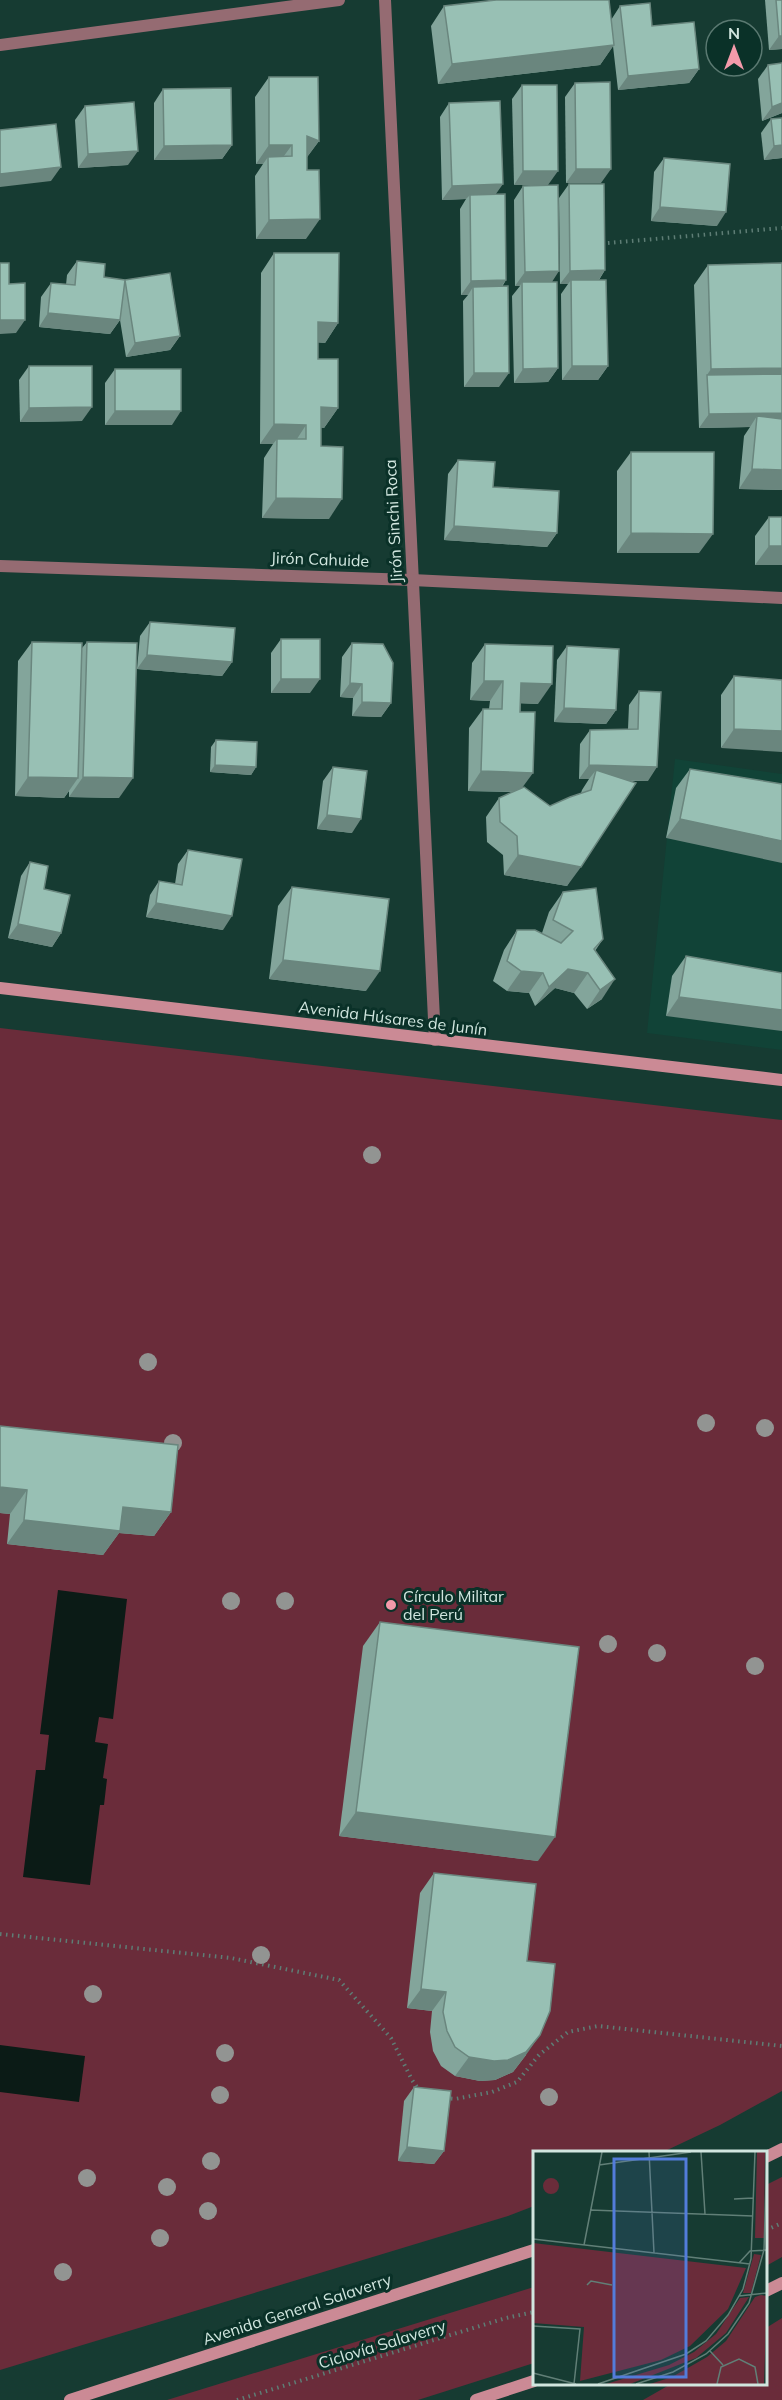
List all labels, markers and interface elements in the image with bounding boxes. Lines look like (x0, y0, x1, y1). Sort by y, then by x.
north arrow (704, 18, 764, 78)
text: N (728, 23, 740, 43)
street label: Jirón Sinchi Roca (380, 459, 406, 583)
street label: Jirón Cahuide (270, 547, 370, 571)
street label: Avenida Húsares de Junín (297, 996, 489, 1040)
place label: Círculo Militar del Perú (403, 1586, 504, 1624)
marker: Círculo Militar del Perú (384, 1598, 398, 1612)
inset map (533, 2151, 767, 2385)
street label: Avenida General Salaverry (200, 2269, 394, 2349)
street label: Ciclovía Salaverry (316, 2315, 449, 2373)

